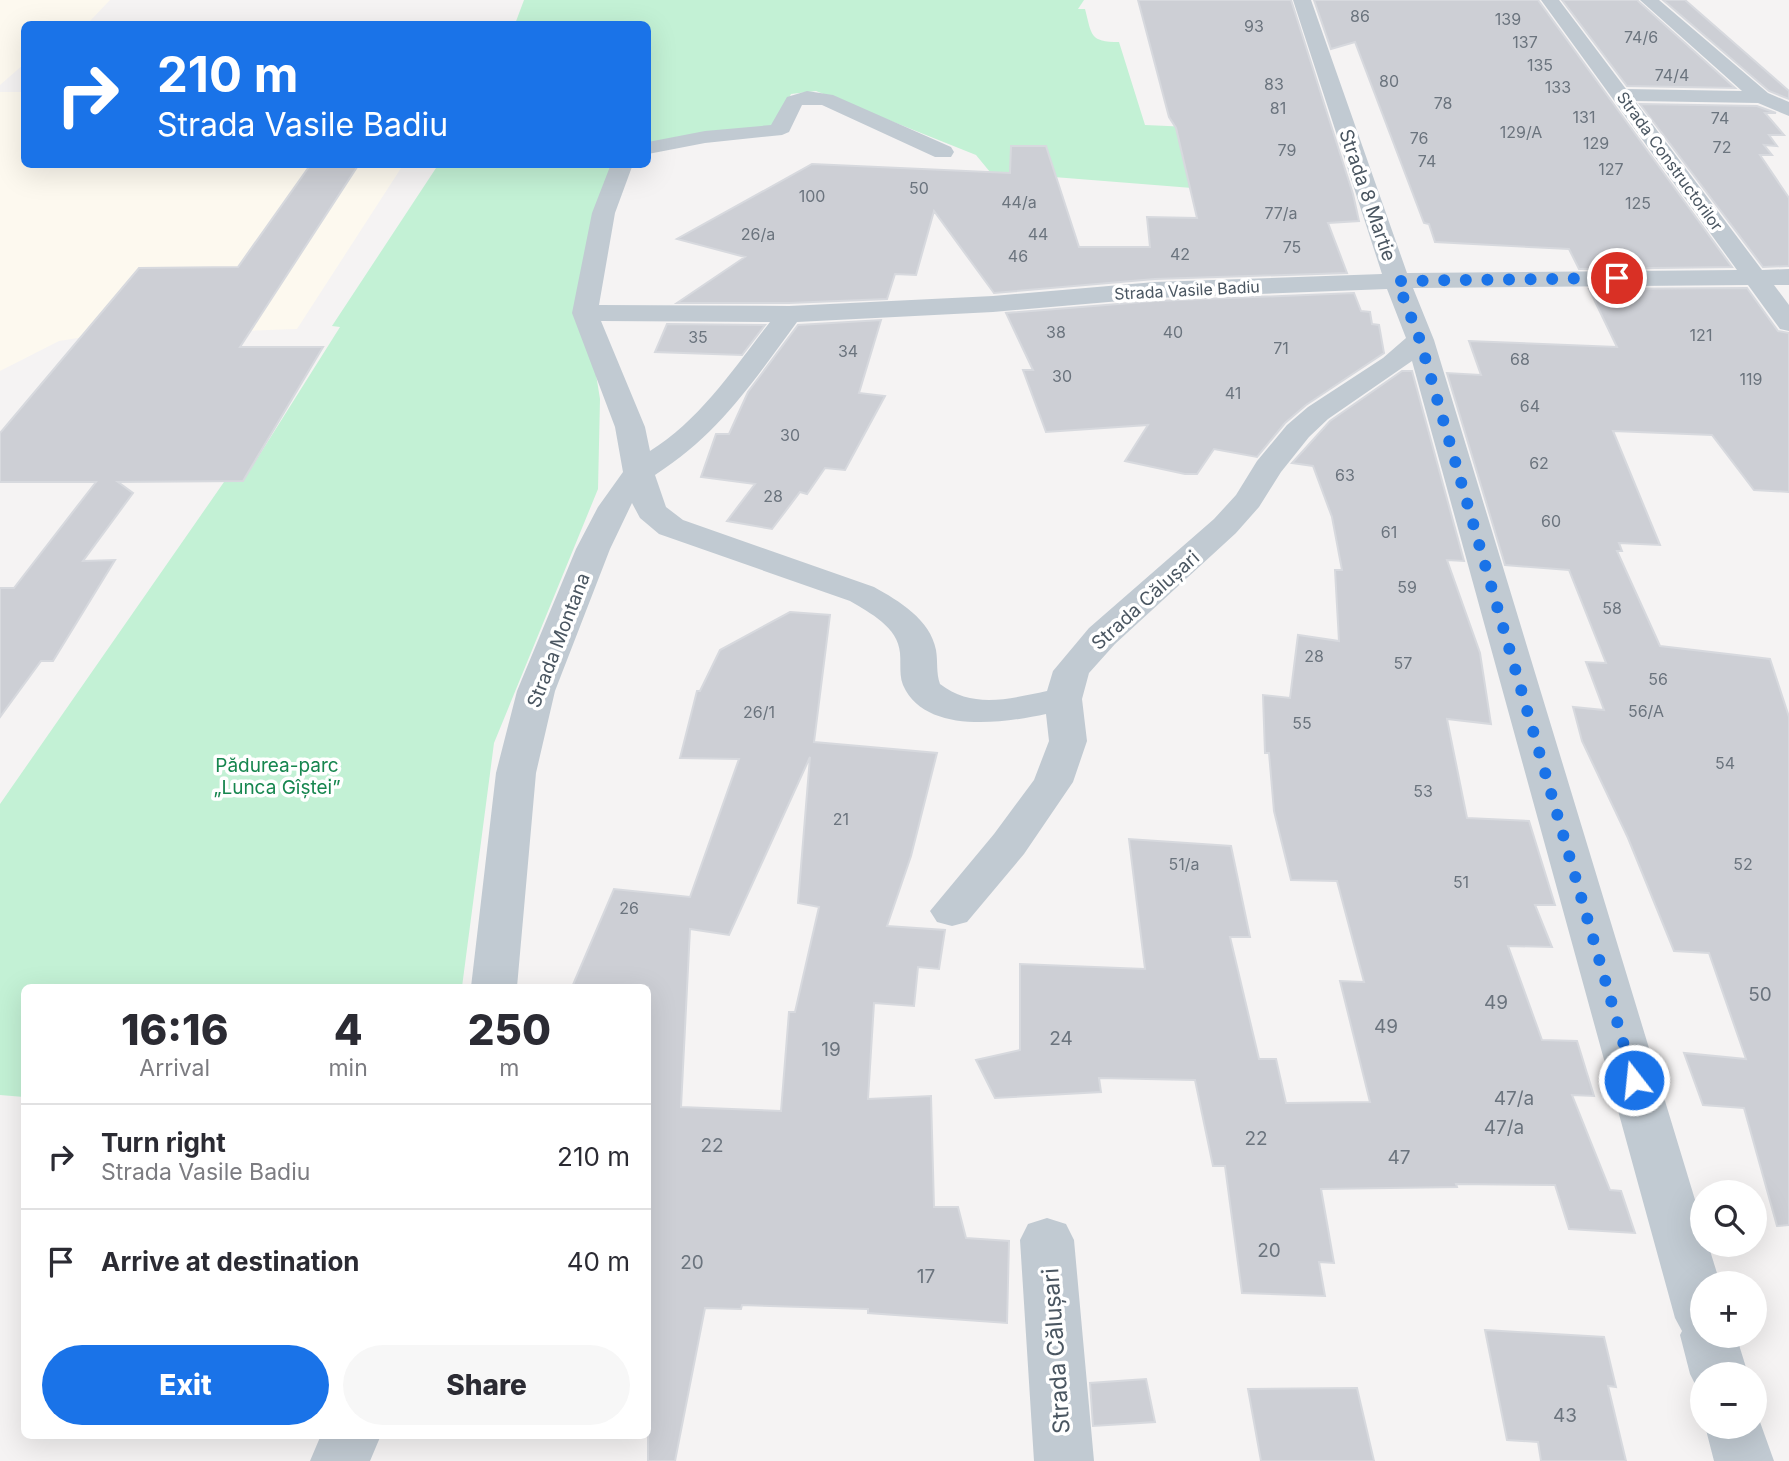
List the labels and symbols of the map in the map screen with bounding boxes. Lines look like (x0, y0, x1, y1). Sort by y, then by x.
house number: 86 (1350, 6, 1370, 26)
house number: 139 (1495, 9, 1521, 29)
house number: 93 (1244, 16, 1264, 36)
house number: 74/6 (1624, 27, 1658, 47)
house number: 137 (1512, 32, 1538, 52)
house number: 135 (1527, 55, 1553, 75)
house number: 74/4 (1655, 65, 1689, 85)
house number: 80 (1379, 71, 1399, 91)
house number: 83 (1264, 74, 1284, 94)
house number: 133 (1545, 77, 1571, 97)
street label: Strada Constructorilor (1613, 88, 1727, 234)
house number: 78 (1434, 93, 1452, 113)
house number: 81 (1270, 98, 1286, 118)
house number: 131 (1573, 107, 1595, 127)
house number: 74 (1711, 108, 1729, 128)
house number: 129/A (1500, 122, 1542, 142)
street label: Strada 8 Martie (1334, 126, 1401, 264)
house number: 76 (1410, 128, 1428, 148)
house number: 129 (1583, 133, 1609, 153)
house number: 72 (1713, 137, 1731, 157)
house number: 79 (1278, 140, 1296, 160)
house number: 74 (1418, 151, 1436, 171)
house number: 127 (1598, 159, 1624, 179)
house number: 50 (909, 178, 929, 198)
house number: 100 (799, 186, 825, 206)
house number: 44/a (1001, 192, 1037, 212)
house number: 125 (1625, 193, 1651, 213)
house number: 77/a (1264, 203, 1298, 223)
house number: 26/a (741, 224, 775, 244)
house number: 44 (1028, 224, 1048, 244)
house number: 75 (1283, 237, 1301, 257)
house number: 42 (1170, 244, 1190, 264)
house number: 46 (1008, 246, 1028, 266)
pin (1587, 248, 1647, 308)
street label: Strada Vasile Badiu (1114, 276, 1260, 304)
house number: 38 (1046, 322, 1066, 342)
house number: 40 (1163, 322, 1183, 342)
house number: 121 (1690, 325, 1712, 345)
house number: 35 (688, 327, 708, 347)
house number: 71 (1273, 338, 1289, 358)
house number: 34 (838, 341, 858, 361)
house number: 68 (1510, 349, 1530, 369)
house number: 30 (1052, 366, 1072, 386)
house number: 119 (1740, 369, 1762, 389)
house number: 41 (1225, 383, 1241, 403)
house number: 64 (1520, 396, 1540, 416)
house number: 30 (780, 425, 800, 445)
house number: 62 (1529, 453, 1549, 473)
house number: 63 (1335, 465, 1355, 485)
house number: 28 (763, 486, 783, 506)
house number: 60 (1541, 511, 1561, 531)
house number: 61 (1381, 522, 1397, 542)
street label: Strada Călușari (1087, 546, 1204, 655)
street label: Strada Montana (522, 570, 595, 711)
house number: 59 (1397, 577, 1417, 597)
house number: 58 (1602, 598, 1622, 618)
house number: 28 (1304, 646, 1324, 666)
house number: 57 (1394, 653, 1412, 673)
house number: 56 (1648, 669, 1668, 689)
house number: 56/A (1628, 701, 1664, 721)
house number: 26/1 (743, 702, 775, 722)
house number: 55 (1292, 713, 1312, 733)
house number: 54 (1715, 753, 1735, 773)
park label: Pădurea-parc „Lunca Gîștei” (213, 754, 341, 799)
house number: 53 (1413, 781, 1433, 801)
house number: 21 (833, 809, 849, 829)
house number: 51/a (1169, 854, 1199, 874)
house number: 52 (1733, 854, 1753, 874)
house number: 51 (1453, 872, 1469, 892)
house number: 26 (619, 898, 639, 918)
house number: 50 (1748, 983, 1772, 1006)
house number: 49 (1484, 991, 1508, 1014)
house number: 49 (1374, 1015, 1398, 1038)
house number: 24 (1049, 1027, 1073, 1050)
house number: 19 (821, 1038, 841, 1061)
position arrow (1597, 1043, 1671, 1117)
house number: 47/a (1494, 1087, 1534, 1110)
house number: 47/a (1484, 1116, 1524, 1139)
house number: 22 (1244, 1127, 1268, 1150)
house number: 22 (700, 1134, 724, 1157)
house number: 47 (1387, 1146, 1411, 1169)
house number: 20 (1257, 1239, 1281, 1262)
house number: 20 (680, 1251, 704, 1274)
house number: 17 (917, 1265, 935, 1288)
street label: Strada Călușari (1036, 1267, 1076, 1435)
house number: 43 (1553, 1404, 1577, 1427)

